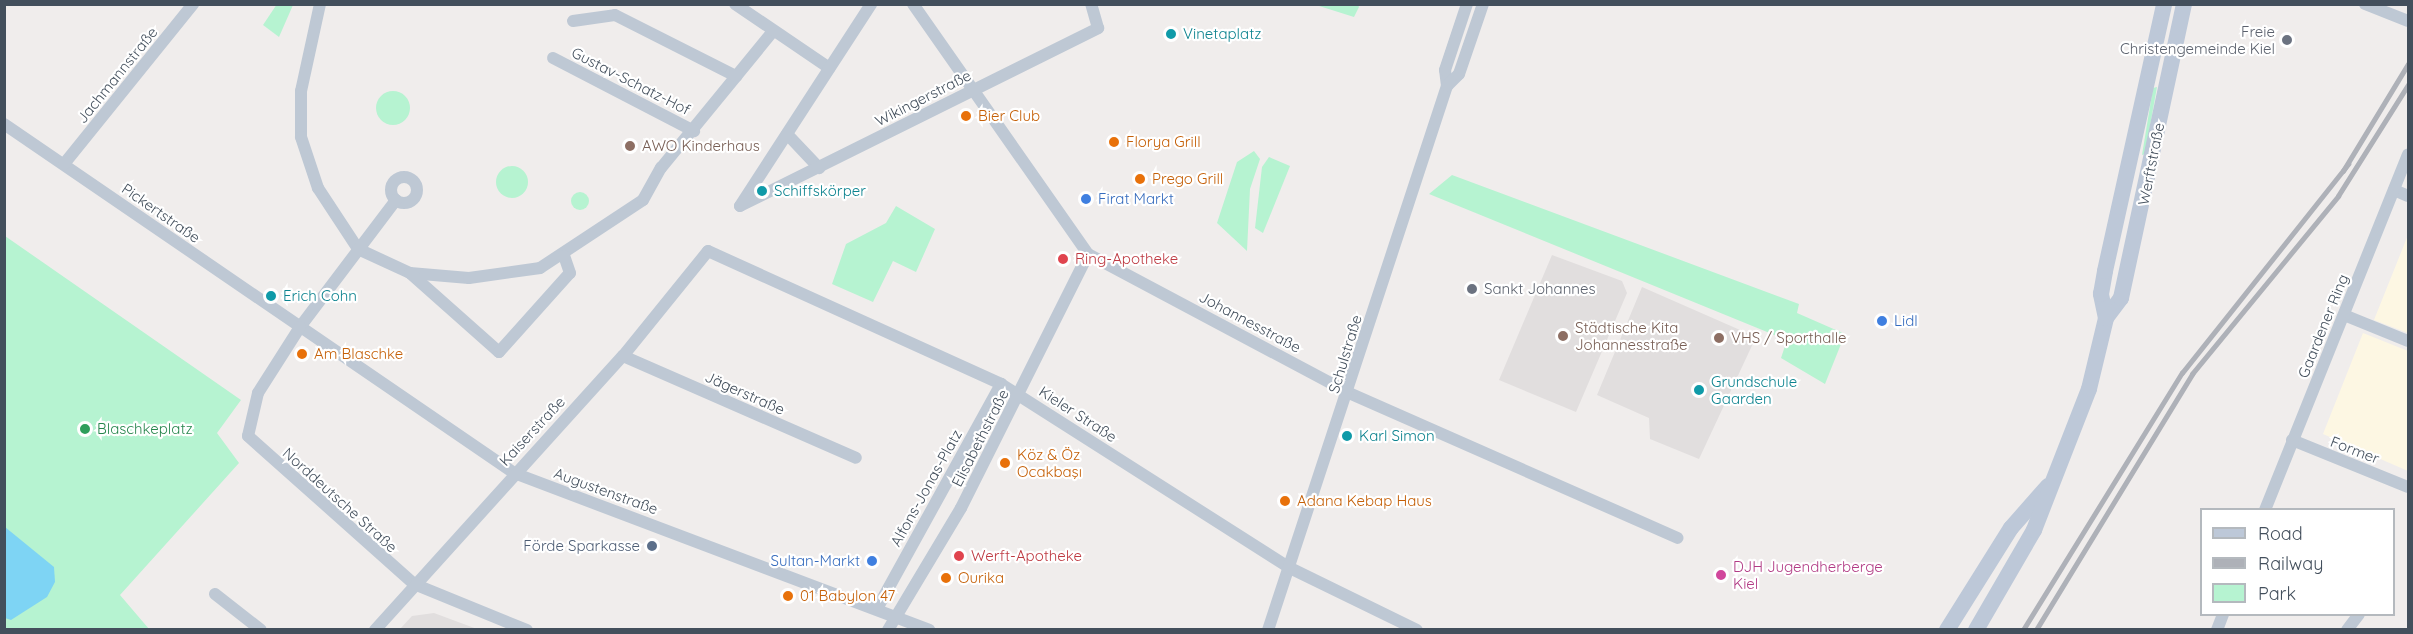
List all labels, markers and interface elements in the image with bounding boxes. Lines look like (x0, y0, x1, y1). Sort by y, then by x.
place label: Freie Christengemeinde Kiel (2120, 22, 2275, 57)
street label: Jachmannstraße (73, 23, 161, 127)
place label: Vinetaplatz (1183, 25, 1261, 43)
marker: Vinetaplatz (1164, 27, 1178, 41)
marker: Freie Christengemeinde Kiel (2280, 33, 2294, 47)
street label: Gustav-Schatz-Hof (569, 43, 693, 119)
street label: Wikingerstraße (872, 66, 974, 130)
place label: Bier Club (978, 107, 1040, 125)
marker: Bier Club (959, 109, 973, 123)
street label: Werftstraße (2134, 121, 2168, 207)
place label: Florya Grill (1126, 133, 1201, 151)
marker: Florya Grill (1107, 135, 1121, 149)
place label: AWO Kinderhaus (642, 137, 760, 155)
marker: AWO Kinderhaus (623, 139, 637, 153)
place label: Prego Grill (1152, 170, 1223, 188)
marker: Prego Grill (1133, 172, 1147, 186)
street label: Pickertstraße (118, 179, 204, 247)
place label: Schiffskörper (774, 182, 866, 200)
marker: Schiffskörper (755, 184, 769, 198)
place label: Firat Markt (1098, 190, 1174, 208)
marker: Firat Markt (1079, 192, 1093, 206)
place label: Ring-Apotheke (1075, 250, 1178, 268)
marker: Ring-Apotheke (1056, 252, 1070, 266)
street label: Gaardener Ring (2294, 272, 2352, 380)
place label: Sankt Johannes (1484, 280, 1595, 298)
marker: Sankt Johannes (1465, 282, 1479, 296)
place label: Erich Cohn (283, 287, 357, 305)
street label: Johannesstraße (1196, 288, 1304, 356)
marker: Erich Cohn (264, 289, 278, 303)
place label: Lidl (1894, 312, 1918, 330)
street label: Schulstraße (1325, 313, 1365, 395)
marker: Lidl (1875, 314, 1889, 328)
place label: Städtische Kita Johannesstraße (1575, 318, 1687, 353)
marker: Städtische Kita Johannesstraße (1556, 329, 1570, 343)
place label: VHS / Sporthalle (1731, 329, 1846, 347)
marker: VHS / Sporthalle (1712, 331, 1726, 345)
place label: Am Blaschke (314, 345, 403, 363)
marker: Am Blaschke (295, 347, 309, 361)
street label: Jägerstraße (702, 367, 788, 419)
place label: Grundschule Gaarden (1711, 372, 1797, 407)
street label: Kieler Straße (1036, 382, 1120, 446)
marker: Grundschule Gaarden (1692, 383, 1706, 397)
street label: Elisabethstraße (948, 386, 1012, 490)
street label: Kaiserstraße (495, 393, 569, 469)
place label: Blaschkeplatz (97, 420, 193, 438)
marker: Blaschkeplatz (78, 422, 92, 436)
street label: Alfons-Jonas-Platz (886, 427, 966, 549)
place label: Karl Simon (1359, 427, 1435, 445)
marker: Karl Simon (1340, 429, 1354, 443)
street label: Former (2328, 432, 2382, 468)
street label: Norddeutsche Straße (279, 444, 401, 556)
place label: Köz & Öz Ocakbaşı (1017, 445, 1082, 480)
marker: Köz & Öz Ocakbaşı (998, 456, 1012, 470)
street label: Augustenstraße (552, 464, 660, 518)
place label: Adana Kebap Haus (1297, 492, 1432, 510)
marker: Adana Kebap Haus (1278, 494, 1292, 508)
legend (2200, 508, 2395, 616)
text: Road (2258, 522, 2303, 545)
place label: Förde Sparkasse (523, 537, 640, 555)
marker: Förde Sparkasse (645, 539, 659, 553)
place label: Werft-Apotheke (971, 547, 1082, 565)
marker: Werft-Apotheke (952, 549, 966, 563)
place label: Sultan-Markt (771, 552, 860, 570)
text: Railway (2258, 552, 2324, 575)
marker: Sultan-Markt (865, 554, 879, 568)
place label: DJH Jugendherberge Kiel (1733, 557, 1883, 592)
marker: DJH Jugendherberge Kiel (1714, 568, 1728, 582)
place label: Ourika (958, 569, 1004, 587)
marker: Ourika (939, 571, 953, 585)
text: Park (2258, 582, 2296, 605)
place label: 01 Babylon 47 (800, 587, 895, 605)
marker: 01 Babylon 47 (781, 589, 795, 603)

